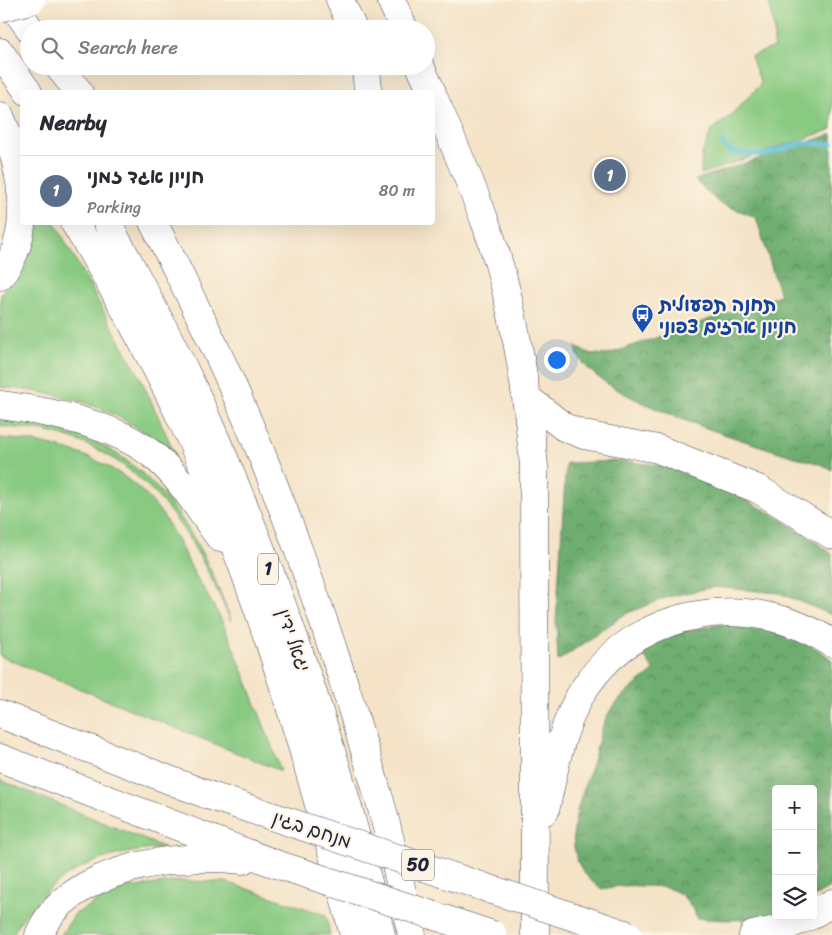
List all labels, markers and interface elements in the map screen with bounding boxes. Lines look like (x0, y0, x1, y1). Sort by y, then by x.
search box (20, 20, 435, 75)
text: Search here (78, 31, 178, 64)
icon: search (38, 34, 66, 62)
text: Nearby (40, 104, 106, 142)
pin: 1 (594, 156, 626, 194)
text: חניון אגד זמני (87, 160, 204, 193)
text: 1 (53, 176, 59, 205)
text: 80 m (379, 176, 415, 205)
text: Parking (87, 193, 141, 222)
place label: תחנה תפעולית חניון ארזים צפוני (657, 288, 797, 343)
bus stop icon: תחנה תפעולית חניון ארזים צפוני (631, 303, 655, 334)
your location (544, 347, 570, 373)
road number: 1 (258, 554, 278, 584)
street label: יגאל ידין (267, 604, 320, 676)
map controls (772, 785, 817, 920)
button: + (772, 785, 817, 830)
street label: מנחם בגין (268, 801, 356, 858)
button: − (772, 830, 817, 875)
road number: 50 (402, 850, 434, 880)
button: layers (772, 875, 817, 920)

